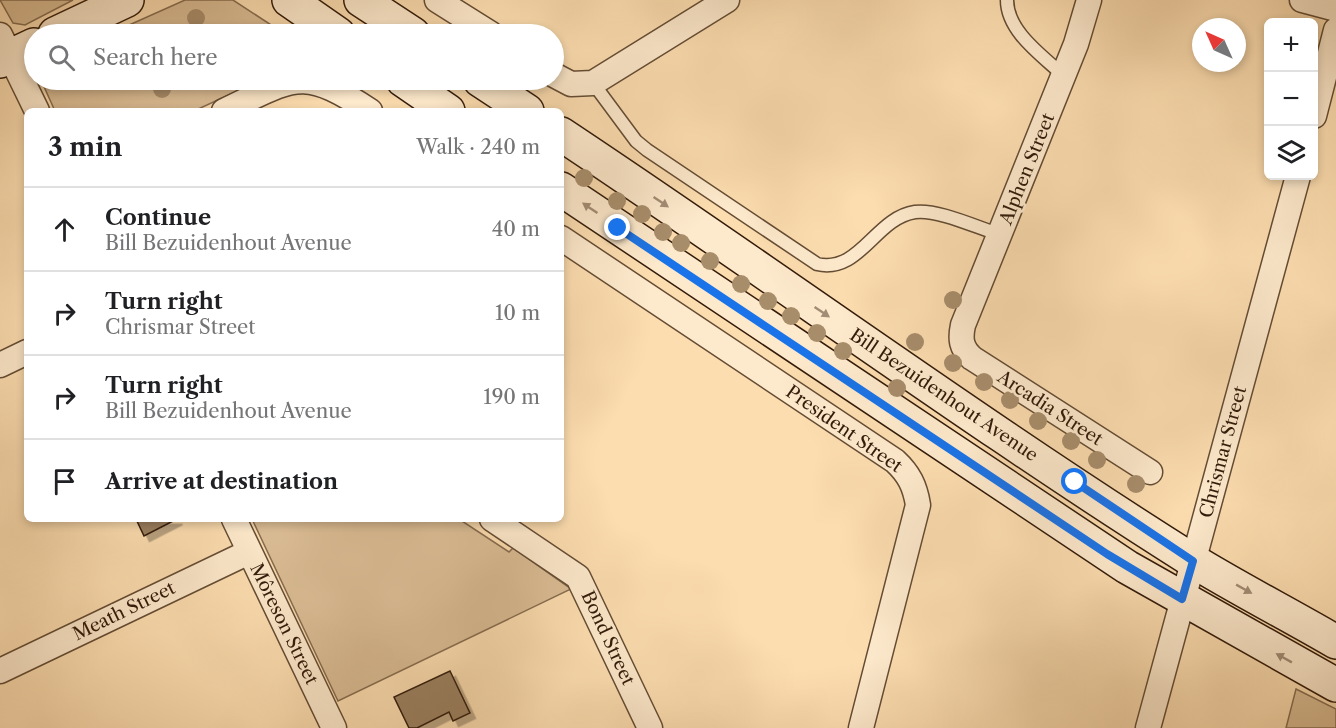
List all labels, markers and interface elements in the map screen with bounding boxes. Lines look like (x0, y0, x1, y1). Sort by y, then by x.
north arrow (1192, 18, 1246, 72)
map controls (1264, 18, 1318, 180)
button: + (1264, 18, 1318, 72)
search box (24, 24, 564, 90)
icon: search (45, 41, 78, 74)
text: Search here (93, 44, 218, 71)
button: − (1264, 72, 1318, 126)
street label: Alphen Street (994, 109, 1060, 229)
button: layers (1264, 126, 1318, 180)
text: 3 min (48, 131, 122, 163)
text: Walk · 240 m (416, 135, 540, 159)
one-way arrow (653, 196, 669, 208)
one-way arrow (581, 203, 598, 214)
text: Continue (105, 204, 211, 231)
icon: ahead (48, 213, 81, 246)
route end (604, 214, 630, 240)
text: 40 m (492, 217, 540, 241)
text: Bill Bezuidenhout Avenue (105, 231, 352, 255)
text: Turn right (105, 288, 223, 315)
icon: right (48, 297, 81, 330)
text: 10 m (495, 301, 540, 325)
one-way arrow (814, 306, 830, 317)
text: Chrismar Street (105, 315, 255, 339)
street label: Bill Bezuidenhout Avenue (846, 324, 1042, 466)
street label: Arcadia Street (992, 365, 1107, 451)
text: Turn right (105, 372, 223, 399)
icon: right (48, 381, 81, 414)
street label: President Street (782, 381, 907, 478)
street label: Chrismar Street (1195, 383, 1251, 520)
text: 190 m (483, 385, 540, 409)
text: Bill Bezuidenhout Avenue (105, 399, 352, 423)
icon: arrive (48, 465, 81, 498)
text: Arrive at destination (105, 468, 338, 495)
route start (1061, 468, 1087, 494)
street label: Môreson Street (245, 560, 323, 689)
street label: Meath Street (69, 577, 179, 645)
one-way arrow (1236, 584, 1253, 594)
street label: Bond Street (577, 587, 640, 689)
one-way arrow (1276, 652, 1292, 663)

